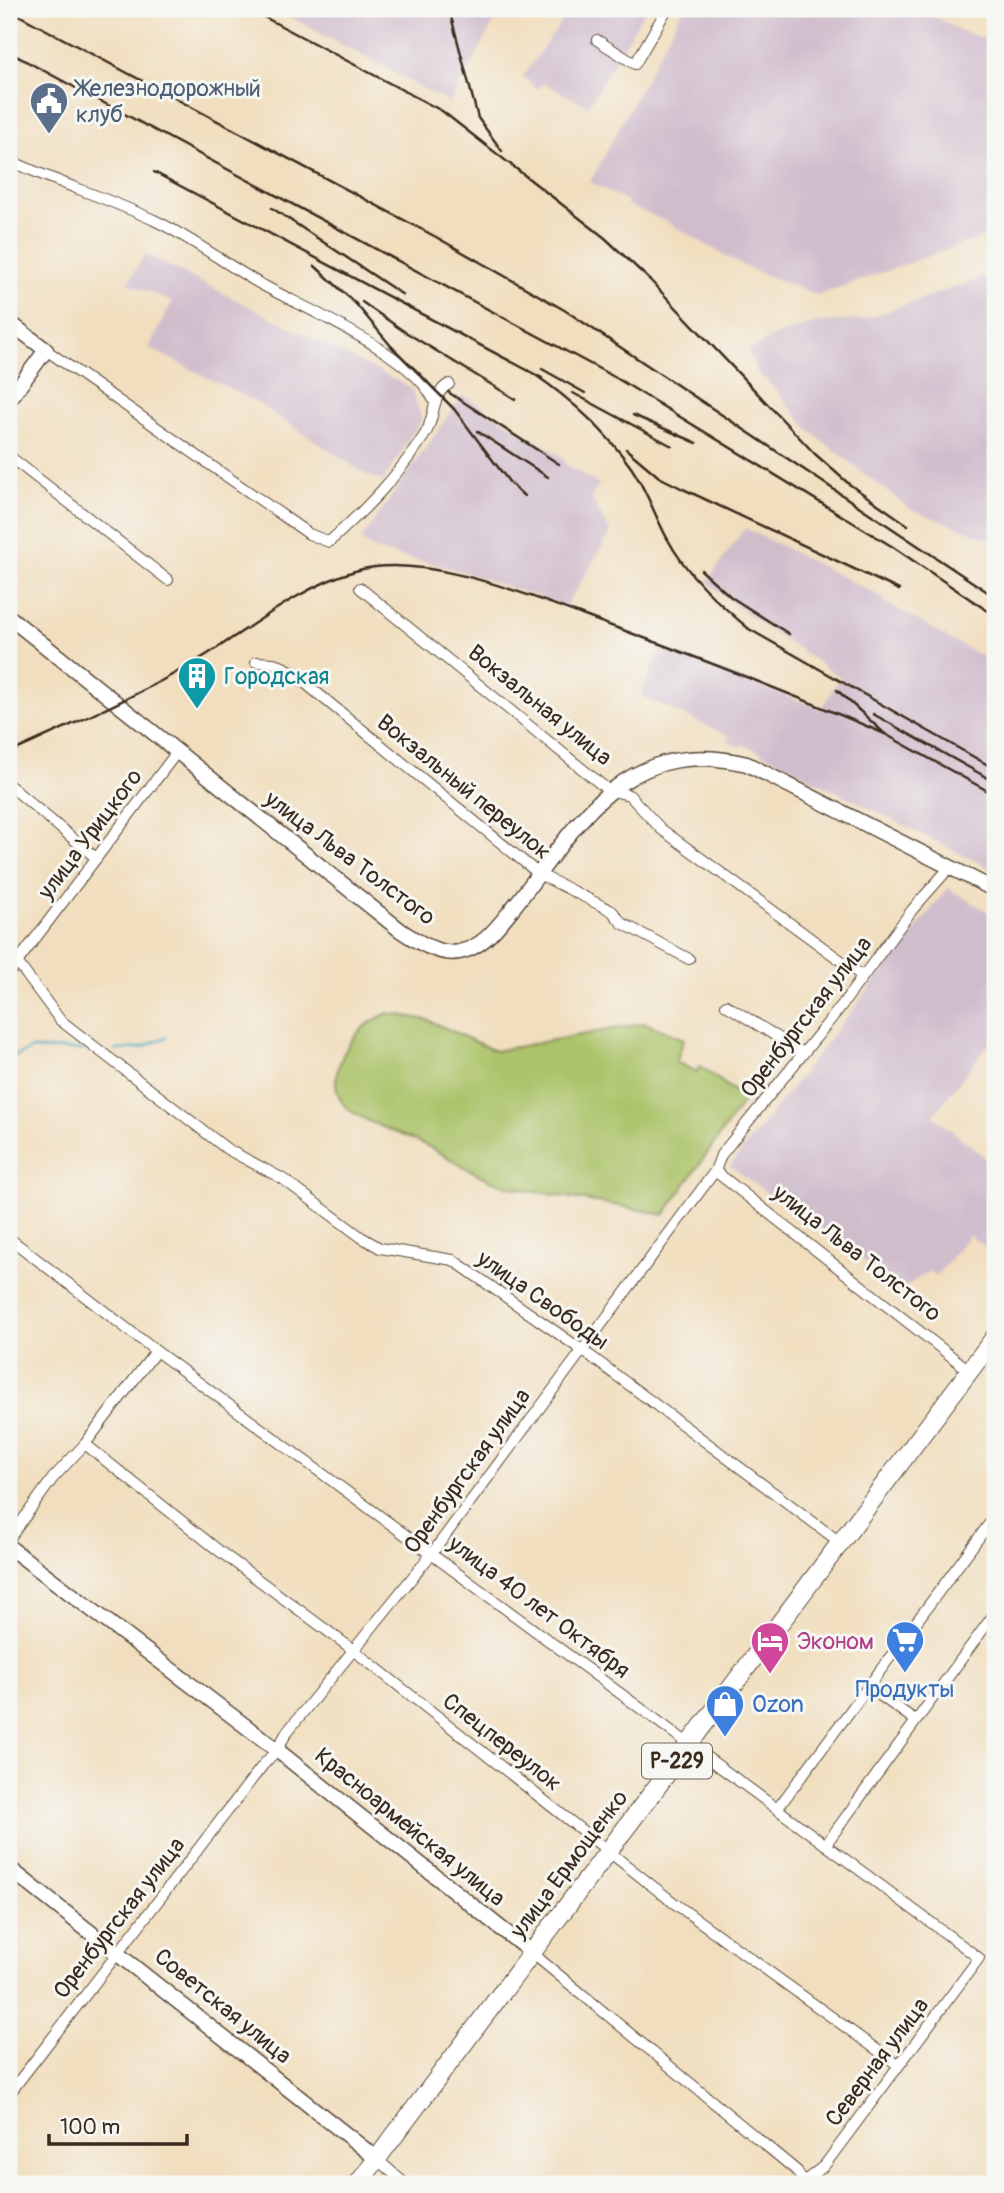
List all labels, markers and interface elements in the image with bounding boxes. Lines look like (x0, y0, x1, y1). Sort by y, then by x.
place label: Железнодорожный клуб (73, 74, 261, 129)
public building icon: Железнодорожный клуб (28, 80, 70, 135)
street label: Вокзальная улица (462, 638, 618, 772)
building icon: Городская (176, 655, 218, 710)
place label: Городская (224, 662, 329, 691)
street label: Вокзальный переулок (371, 708, 557, 866)
street label: улица Урицкого (31, 763, 149, 906)
street label: улица Льва Толстого (258, 784, 441, 932)
street label: Оренбургская улица (734, 930, 878, 1104)
street label: улица Льва Толстого (766, 1177, 947, 1328)
street label: улица Свободы (471, 1243, 615, 1356)
street label: Оренбургская улица (397, 1383, 537, 1559)
street label: улица 40 лет Октября (442, 1529, 636, 1685)
supermarket icon: Продукты (884, 1619, 926, 1674)
hotel icon: Эконом (749, 1620, 791, 1675)
place label: Эконом (797, 1627, 874, 1656)
place label: Продукты (856, 1675, 954, 1704)
shop icon: Ozon (704, 1683, 746, 1738)
street label: Спецпереулок (437, 1687, 567, 1798)
place label: Ozon (752, 1690, 804, 1719)
street label: Красноармейская улица (309, 1741, 511, 1913)
road number: Р-229 (642, 1744, 712, 1778)
street label: улица Ермощенко (503, 1784, 634, 1945)
street label: Оренбургская улица (47, 1831, 191, 2005)
street label: Советская улица (149, 1942, 297, 2070)
street label: Северная улица (819, 1992, 935, 2132)
scale bar (49, 2102, 187, 2146)
text: 100 m (60, 2114, 120, 2141)

